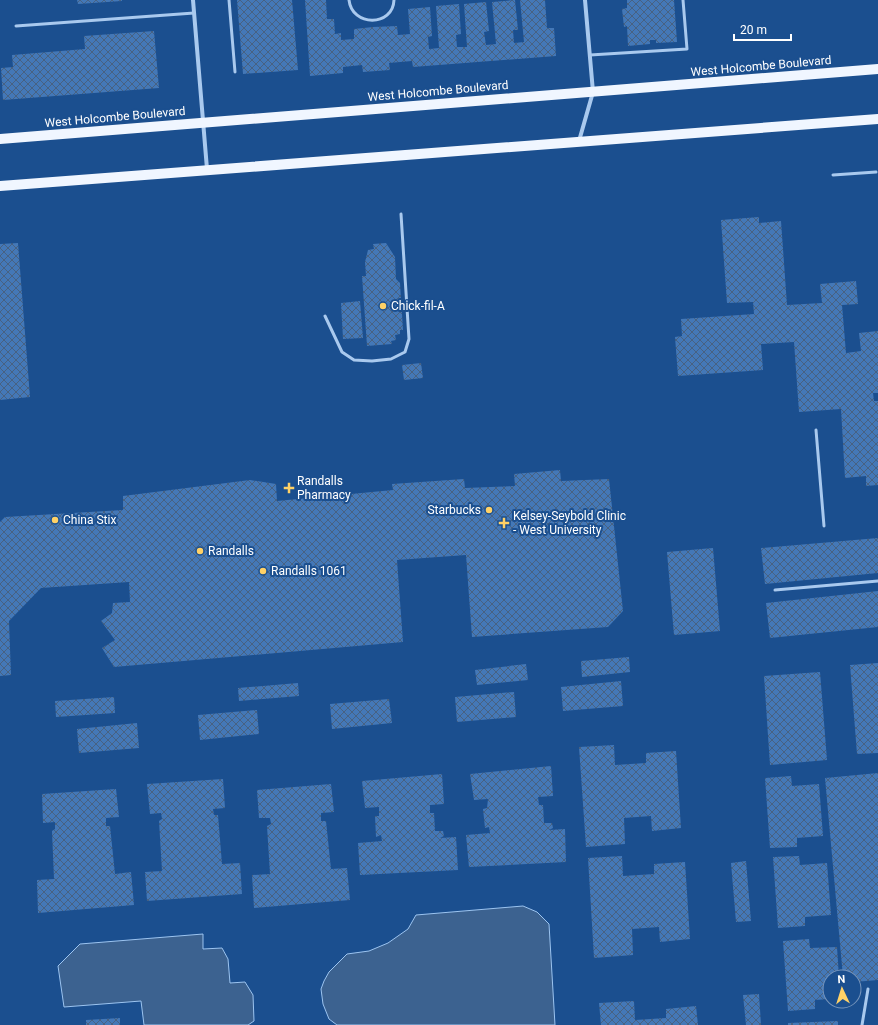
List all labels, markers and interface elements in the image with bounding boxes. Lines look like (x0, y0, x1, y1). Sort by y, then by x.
scale bar (734, 16, 791, 42)
text: 20 m (740, 23, 767, 37)
street label: West Holcombe Boulevard (690, 53, 832, 79)
street label: West Holcombe Boulevard (367, 78, 509, 104)
street label: West Holcombe Boulevard (44, 104, 186, 130)
place label: Chick-fil-A (391, 299, 445, 313)
marker: Chick-fil-A (378, 301, 388, 311)
place label: Randalls Pharmacy (297, 474, 351, 502)
marker: Randalls Pharmacy (284, 483, 294, 493)
place label: Starbucks (427, 503, 481, 517)
marker: Starbucks (484, 505, 494, 515)
place label: Kelsey-Seybold Clinic - West University (513, 509, 626, 537)
place label: China Stix (63, 513, 116, 527)
marker: China Stix (50, 515, 60, 525)
marker: Kelsey-Seybold Clinic - West University (498, 517, 510, 529)
place label: Randalls (208, 544, 254, 558)
marker: Randalls (195, 546, 205, 556)
place label: Randalls 1061 (271, 564, 347, 578)
marker: Randalls 1061 (258, 566, 268, 576)
north arrow (822, 969, 862, 1009)
text: N (837, 973, 846, 986)

